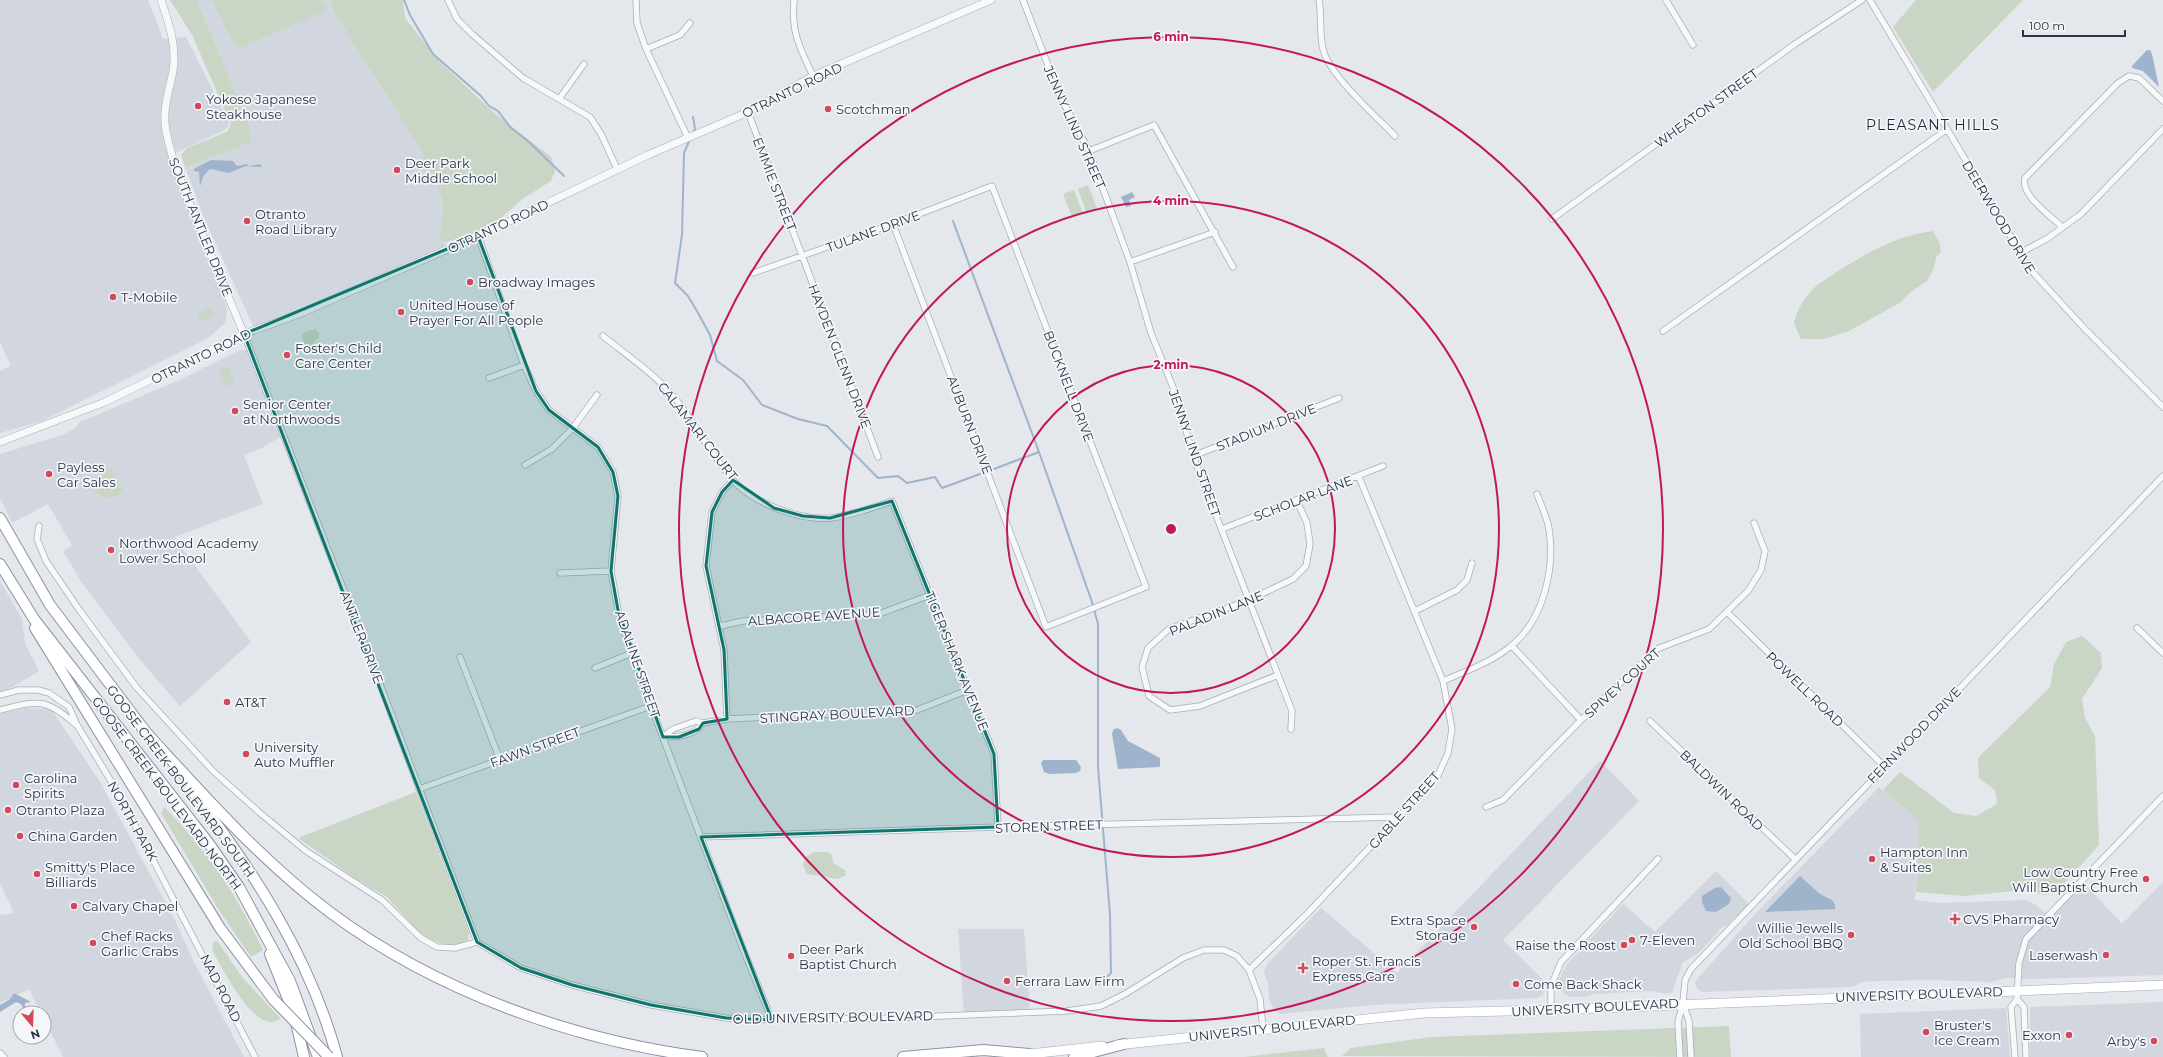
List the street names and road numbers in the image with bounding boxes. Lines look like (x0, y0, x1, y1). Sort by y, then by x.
street label: OTRANTO ROAD (739, 59, 845, 121)
street label: JENNY LIND STREET (1040, 62, 1110, 192)
street label: WHEATON STREET (1651, 65, 1761, 151)
street label: EMMIE STREET (750, 135, 800, 234)
street label: SOUTH ANTLER DRIVE (166, 155, 236, 299)
street label: DEERWOOD DRIVE (1959, 158, 2039, 276)
street label: OTRANTO ROAD (445, 196, 551, 256)
street label: TULANE DRIVE (824, 207, 922, 255)
street label: HAYDEN GLENN DRIVE (805, 282, 875, 430)
street label: OTRANTO ROAD (148, 325, 254, 387)
street label: BUCKNELL DRIVE (1040, 328, 1098, 444)
street label: AUBURN DRIVE (944, 373, 996, 477)
street label: CALAMARI COURT (655, 379, 742, 484)
street label: JENNY LIND STREET (1165, 386, 1225, 519)
street label: STADIUM DRIVE (1214, 400, 1318, 454)
street label: SCHOLAR LANE (1251, 472, 1355, 524)
street label: PALADIN LANE (1167, 587, 1265, 639)
street label: ANTLER DRIVE (337, 588, 387, 686)
street label: TIGER SHARK AVENUE (922, 589, 992, 733)
street label: ALBACORE AVENUE (747, 603, 881, 629)
street label: ADALINE STREET (612, 608, 664, 721)
street label: SPIVEY COURT (1581, 644, 1664, 721)
street label: POWELL ROAD (1763, 648, 1847, 730)
street label: GOOSE CREEK BOULEVARD SOUTH (103, 682, 259, 880)
street label: FERNWOOD DRIVE (1864, 683, 1964, 787)
street label: GOOSE CREEK BOULEVARD NORTH (89, 693, 245, 893)
street label: STINGRAY BOULEVARD (759, 702, 915, 726)
street label: FAWN STREET (488, 723, 583, 771)
street label: BALDWIN ROAD (1677, 746, 1767, 834)
street label: GABLE STREET (1365, 768, 1443, 852)
street label: NORTH PARK (104, 778, 162, 864)
street label: STOREN STREET (995, 816, 1104, 836)
street label: NAD ROAD (197, 951, 245, 1025)
street label: UNIVERSITY BOULEVARD (1835, 983, 2003, 1005)
street label: UNIVERSITY BOULEVARD (1511, 995, 1679, 1019)
street label: OLD UNIVERSITY BOULEVARD (733, 1007, 934, 1027)
street label: UNIVERSITY BOULEVARD (1188, 1011, 1357, 1045)

